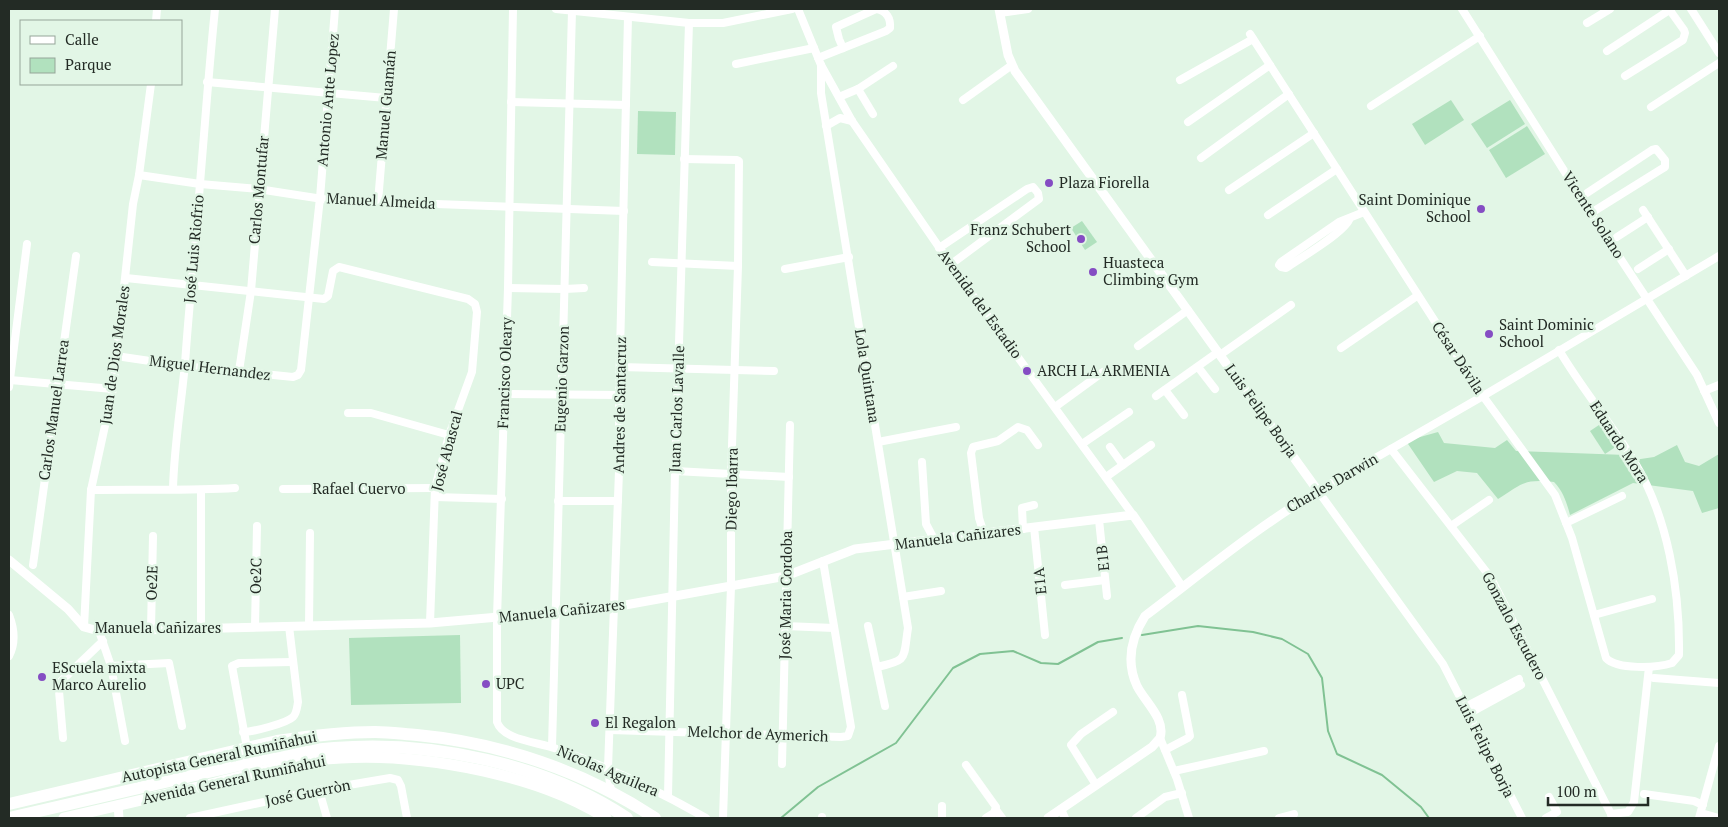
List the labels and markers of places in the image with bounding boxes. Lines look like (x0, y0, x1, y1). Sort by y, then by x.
place label: Plaza Fiorella (1059, 172, 1150, 192)
marker: Plaza Fiorella (1043, 177, 1055, 189)
place label: Saint Dominique School (1359, 189, 1471, 226)
marker: Saint Dominique School (1475, 203, 1487, 215)
place label: Franz Schubert School (970, 219, 1071, 256)
marker: Franz Schubert School (1075, 233, 1087, 245)
place label: Huasteca Climbing Gym (1103, 252, 1199, 289)
marker: Huasteca Climbing Gym (1087, 266, 1099, 278)
place label: Saint Dominic School (1499, 314, 1594, 351)
marker: Saint Dominic School (1483, 328, 1495, 340)
place label: ARCH LA ARMENIA (1037, 360, 1171, 380)
marker: ARCH LA ARMENIA (1021, 365, 1033, 377)
place label: EScuela mixta Marco Aurelio (52, 657, 146, 694)
marker: EScuela mixta Marco Aurelio (36, 671, 48, 683)
place label: UPC (496, 673, 524, 693)
marker: UPC (480, 678, 492, 690)
place label: El Regalon (605, 712, 676, 732)
marker: El Regalon (589, 717, 601, 729)

